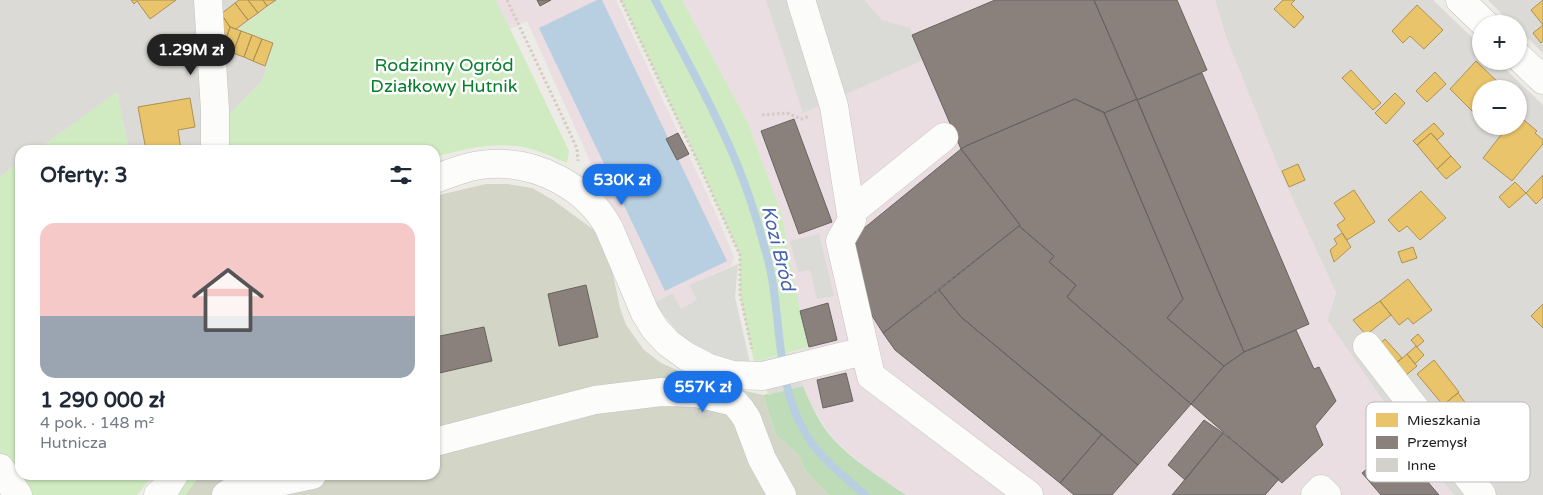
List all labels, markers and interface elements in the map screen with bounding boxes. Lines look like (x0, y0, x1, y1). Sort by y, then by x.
map controls (1472, 15, 1527, 135)
button: + (1472, 15, 1527, 70)
pin: 1.29M zł (139, 34, 243, 76)
text: 1.29M zł (158, 40, 224, 60)
park label: Rodzinny Ogród Działkowy Hutnik (370, 54, 518, 97)
button: − (1472, 80, 1527, 135)
icon: filters (387, 161, 415, 189)
text: Oferty: 3 (40, 163, 128, 188)
pin: 530K zł (576, 164, 668, 206)
text: 530K zł (593, 170, 651, 190)
water label: Kozi Bród (757, 203, 800, 295)
icon: home (183, 255, 273, 345)
pin: 557K zł (657, 370, 749, 413)
text: 557K zł (674, 377, 732, 397)
text: 1 290 000 zł (40, 388, 165, 413)
legend (1366, 402, 1530, 482)
text: Mieszkania (1407, 412, 1481, 429)
text: 4 pok. · 148 m² (40, 413, 154, 433)
text: Hutnicza (40, 433, 107, 453)
text: Przemysł (1407, 434, 1468, 451)
text: Inne (1407, 457, 1436, 474)

